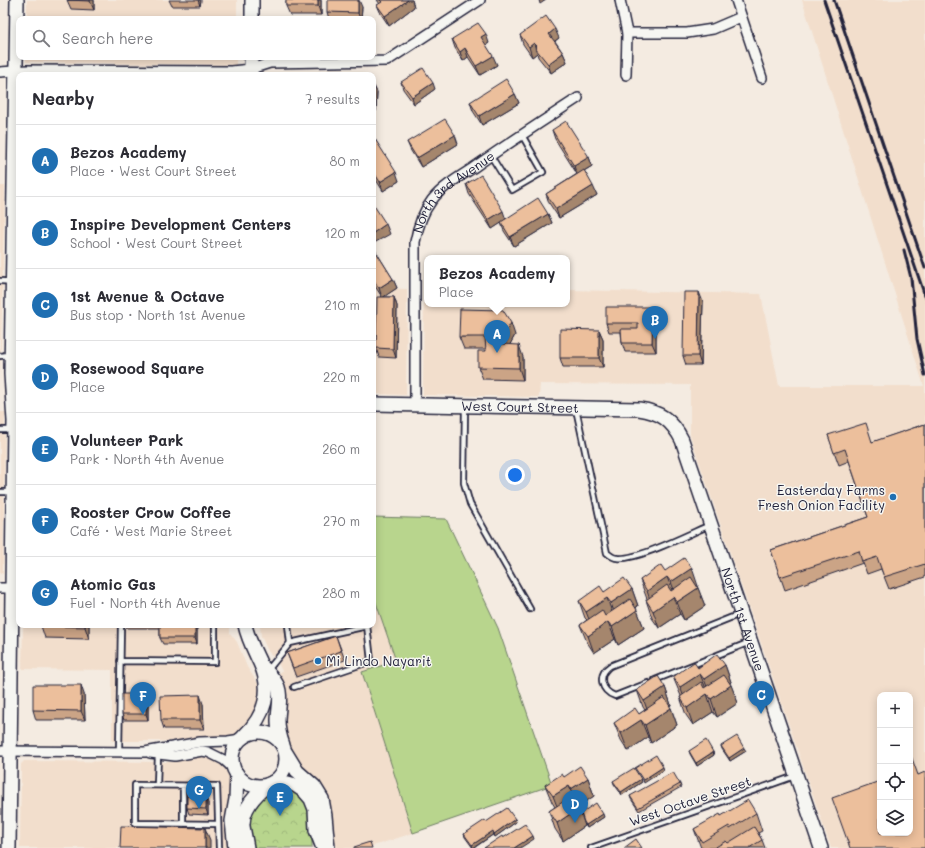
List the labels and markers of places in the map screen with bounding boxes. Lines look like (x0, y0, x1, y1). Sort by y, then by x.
pin: B (642, 306, 668, 339)
pin: A (484, 320, 510, 353)
place label: Easterday Farms Fresh Onion Facility (758, 481, 885, 513)
marker: Easterday Farms Fresh Onion Facility (888, 492, 898, 502)
place label: Mi Lindo Nayarit (326, 652, 432, 669)
marker: Mi Lindo Nayarit (313, 656, 323, 666)
pin: C (748, 681, 774, 714)
pin: F (130, 682, 156, 715)
pin: G (186, 776, 212, 809)
pin: E (267, 783, 293, 816)
pin: D (562, 790, 588, 823)

